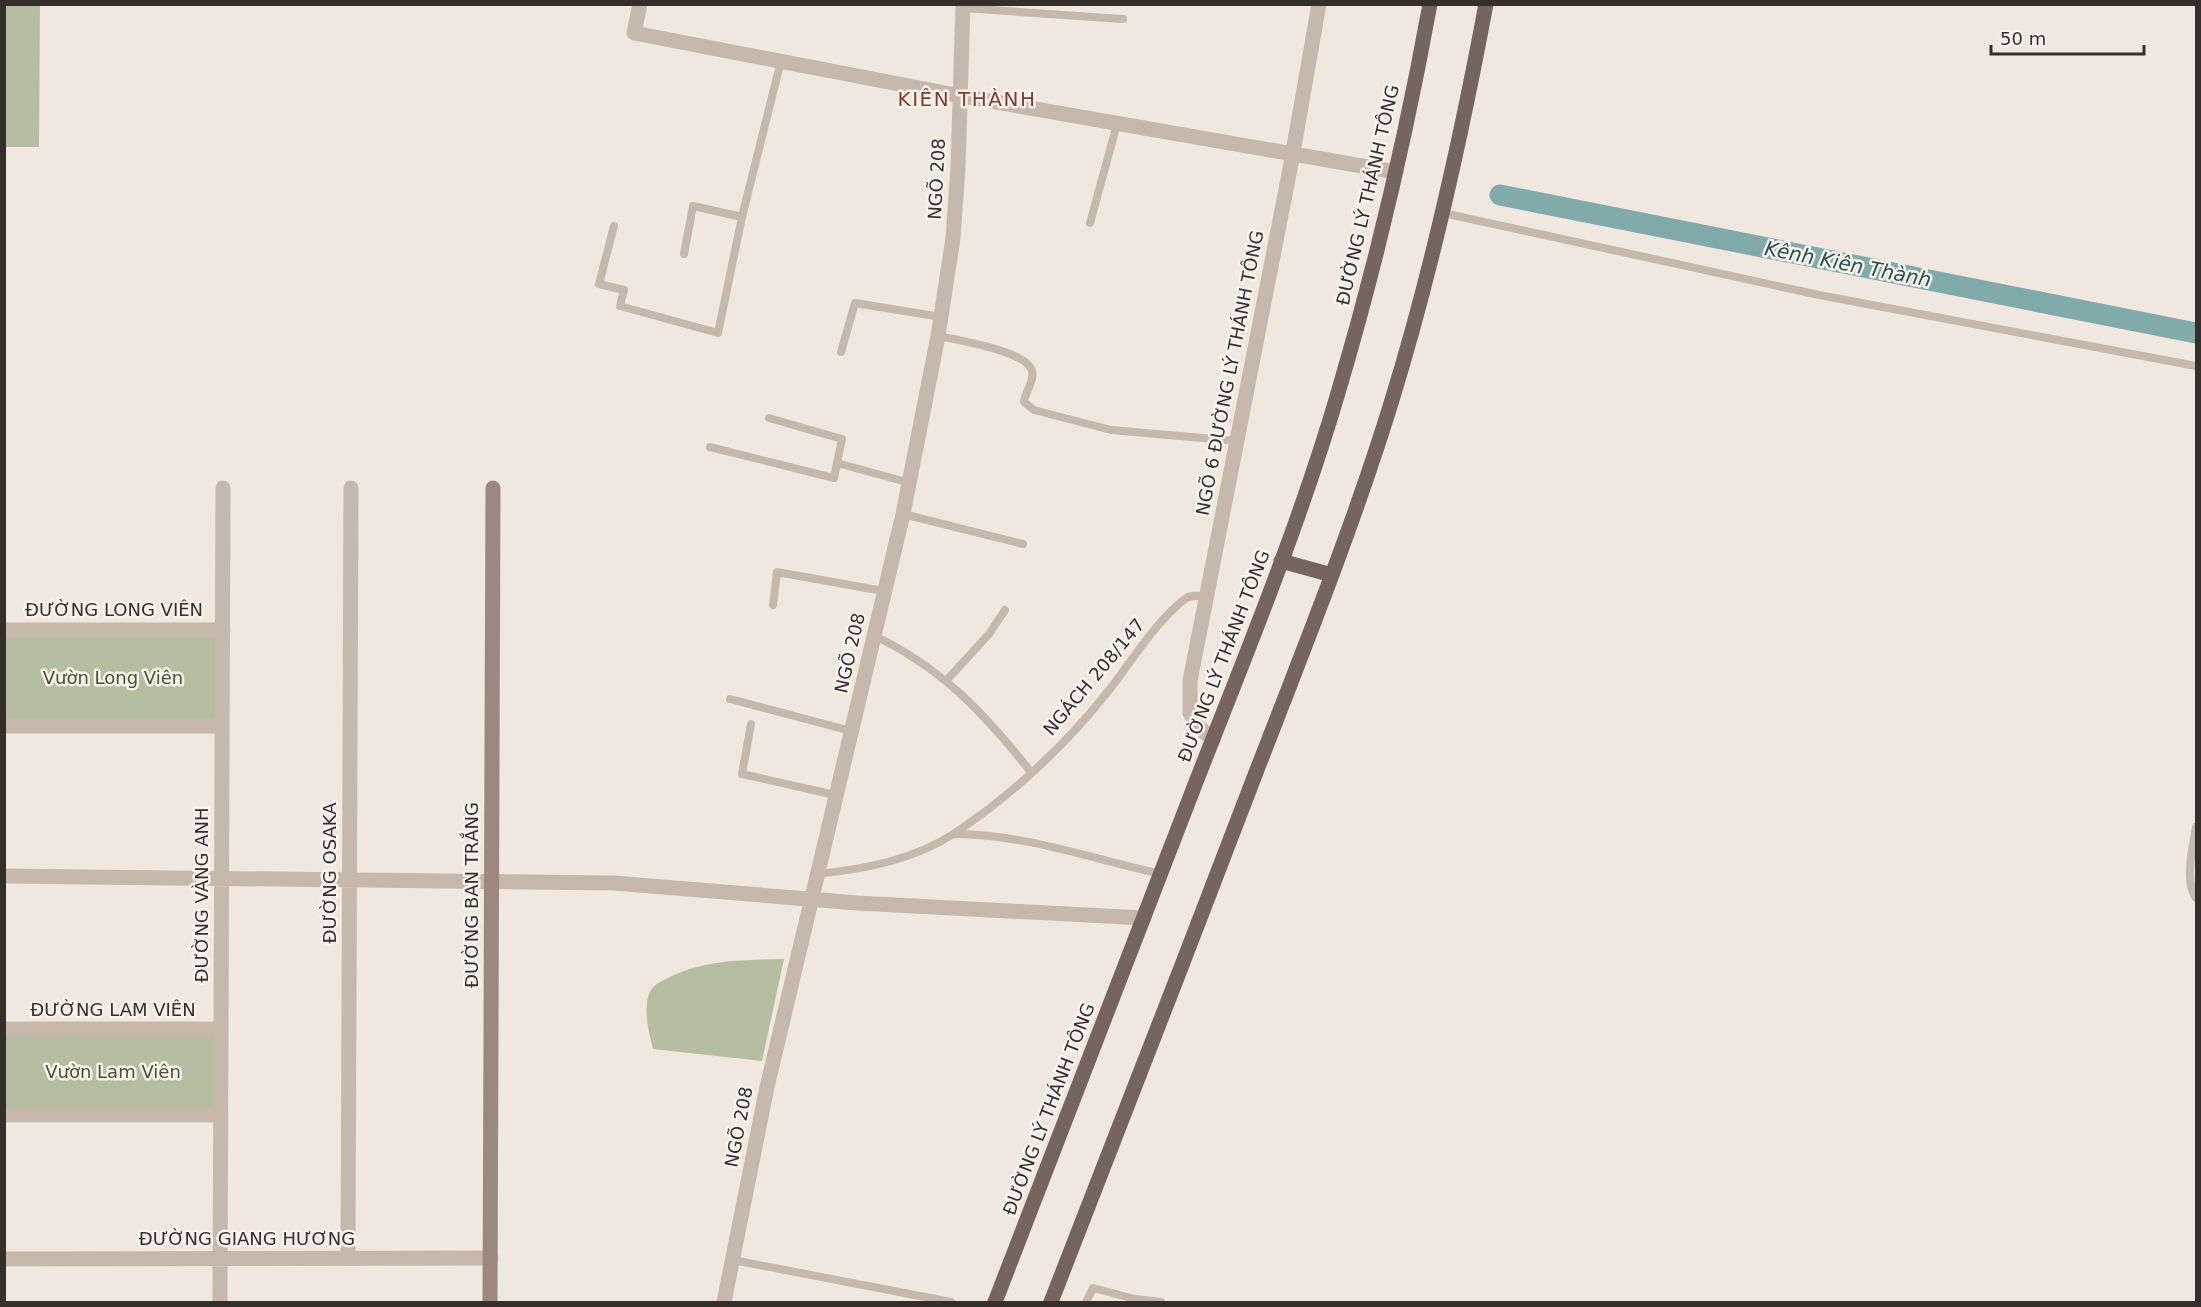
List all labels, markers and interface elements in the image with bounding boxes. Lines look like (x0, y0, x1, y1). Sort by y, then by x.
scale bar (1991, 18, 2144, 56)
text: 50 m (2000, 28, 2046, 49)
street label: ĐƯỜNG LÝ THÁNH TÔNG (1332, 83, 1403, 307)
district label: KIÊN THÀNH (898, 87, 1036, 111)
street label: NGÕ 208 (924, 138, 949, 220)
street label: NGÕ 6 ĐƯỜNG LÝ THÁNH TÔNG (1192, 229, 1267, 517)
water label: Kênh Kiên Thành (1763, 236, 1933, 292)
street label: ĐƯỜNG LÝ THÁNH TÔNG (1173, 547, 1274, 765)
street label: ĐƯỜNG LONG VIÊN (25, 599, 203, 620)
street label: NGÕ 208 (830, 611, 869, 695)
street label: NGÁCH 208/147 (1039, 614, 1149, 739)
park label: Vườn Long Viên (43, 667, 183, 688)
street label: ĐƯỜNG OSAKA (319, 802, 340, 944)
street label: ĐƯỜNG BAN TRẮNG (459, 802, 482, 988)
street label: ĐƯỜNG VÀNG ANH (191, 808, 212, 982)
street label: ĐƯỜNG LAM VIÊN (30, 999, 196, 1020)
street label: ĐƯỜNG LÝ THÁNH TÔNG (998, 1000, 1099, 1218)
park label: Vườn Lam Viên (45, 1061, 181, 1082)
street label: NGÕ 208 (720, 1085, 757, 1169)
street label: ĐƯỜNG GIANG HƯƠNG (139, 1228, 355, 1249)

